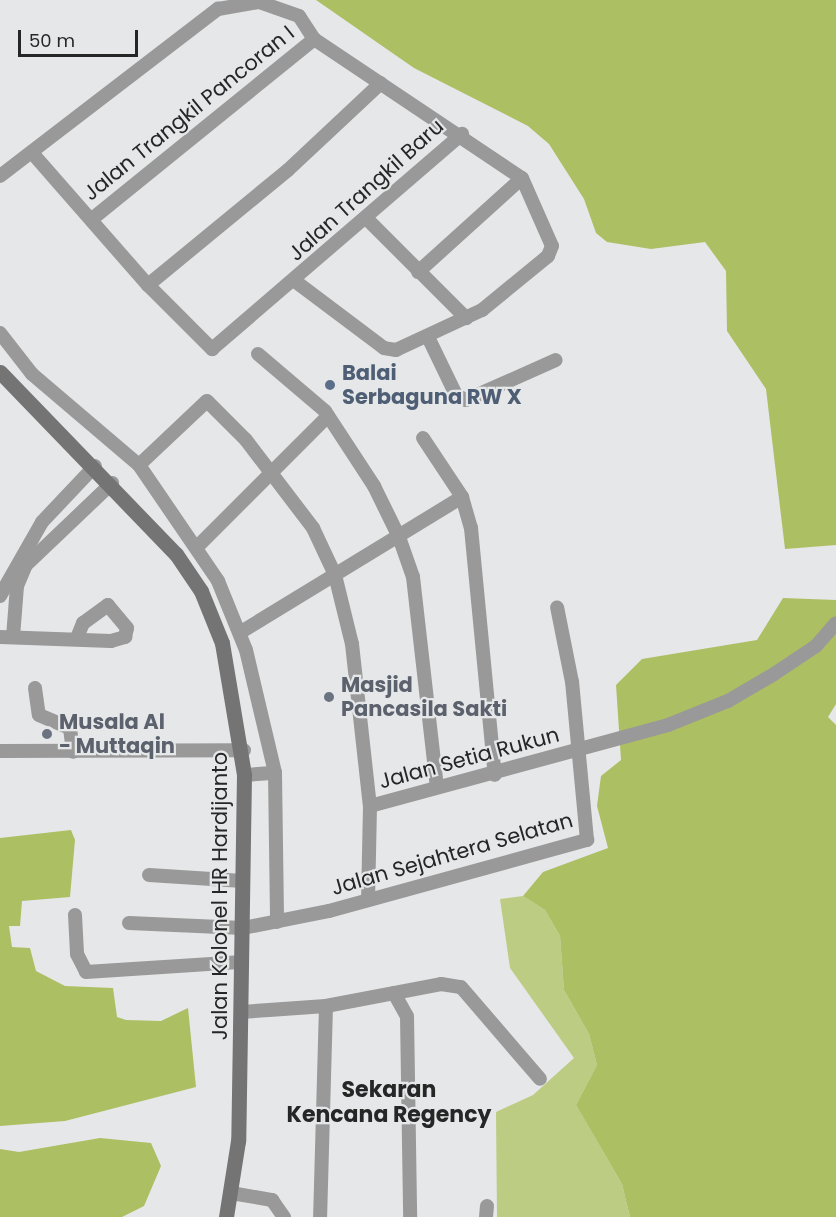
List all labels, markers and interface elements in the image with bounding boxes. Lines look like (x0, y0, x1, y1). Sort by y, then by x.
scale bar (21, 18, 141, 56)
street label: Jalan Trangkil Pancoran I (79, 20, 299, 206)
text: 50 m (29, 28, 75, 53)
street label: Jalan Trangkil Baru (283, 114, 449, 266)
place label: Balai Serbaguna RW X (342, 360, 522, 410)
marker: Balai Serbaguna RW X (323, 378, 337, 392)
place label: Masjid Pancasila Sakti (341, 672, 507, 722)
marker: Masjid Pancasila Sakti (322, 690, 336, 704)
place label: Musala Al - Muttaqin (59, 709, 175, 759)
street label: Jalan Setia Rukun (376, 722, 562, 794)
marker: Musala Al - Muttaqin (40, 727, 54, 741)
street label: Jalan Kolonel HR Hardijanto (207, 752, 233, 1040)
street label: Jalan Sejahtera Selatan (328, 807, 576, 901)
district label: Sekaran Kencana Regency (287, 1076, 491, 1128)

